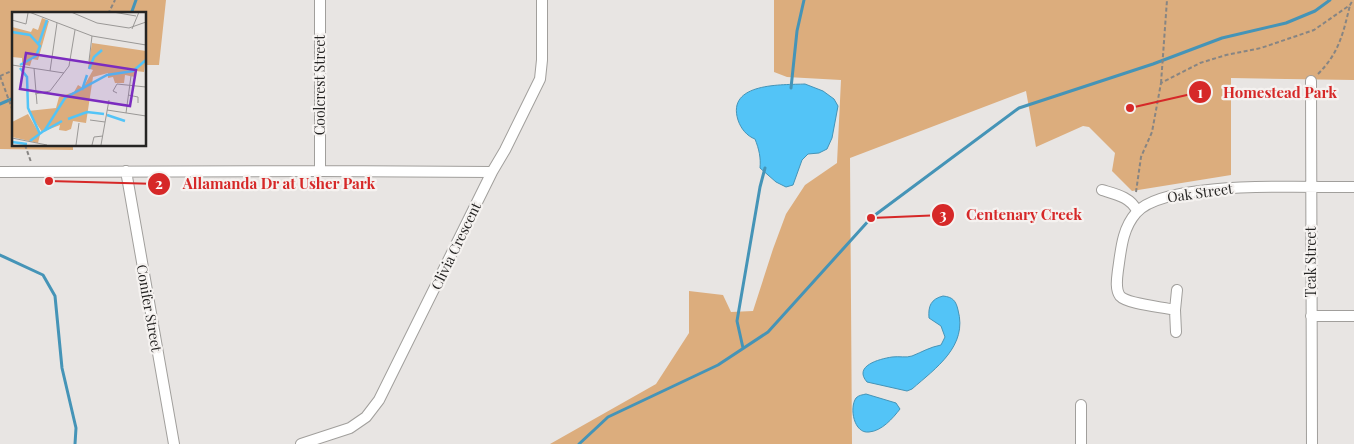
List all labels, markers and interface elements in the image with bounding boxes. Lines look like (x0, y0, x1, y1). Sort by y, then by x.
inset map (12, 12, 146, 146)
street label: Coolcrest Street (310, 34, 329, 135)
callout: Homestead Park (1188, 77, 1347, 107)
text: 1 (1197, 82, 1203, 102)
text: Homestead Park (1223, 82, 1337, 102)
callout: Allamanda Dr at Usher Park (147, 169, 385, 199)
text: 2 (155, 173, 163, 193)
text: Allamanda Dr at Usher Park (182, 173, 375, 193)
street label: Oak Street (1166, 178, 1235, 207)
street label: Clivia Crescent (426, 198, 485, 293)
callout: Centenary Creek (931, 200, 1092, 230)
text: 3 (939, 204, 947, 224)
text: Centenary Creek (966, 204, 1082, 224)
street label: Teak Street (1301, 226, 1320, 297)
street label: Conifer Street (132, 263, 167, 354)

